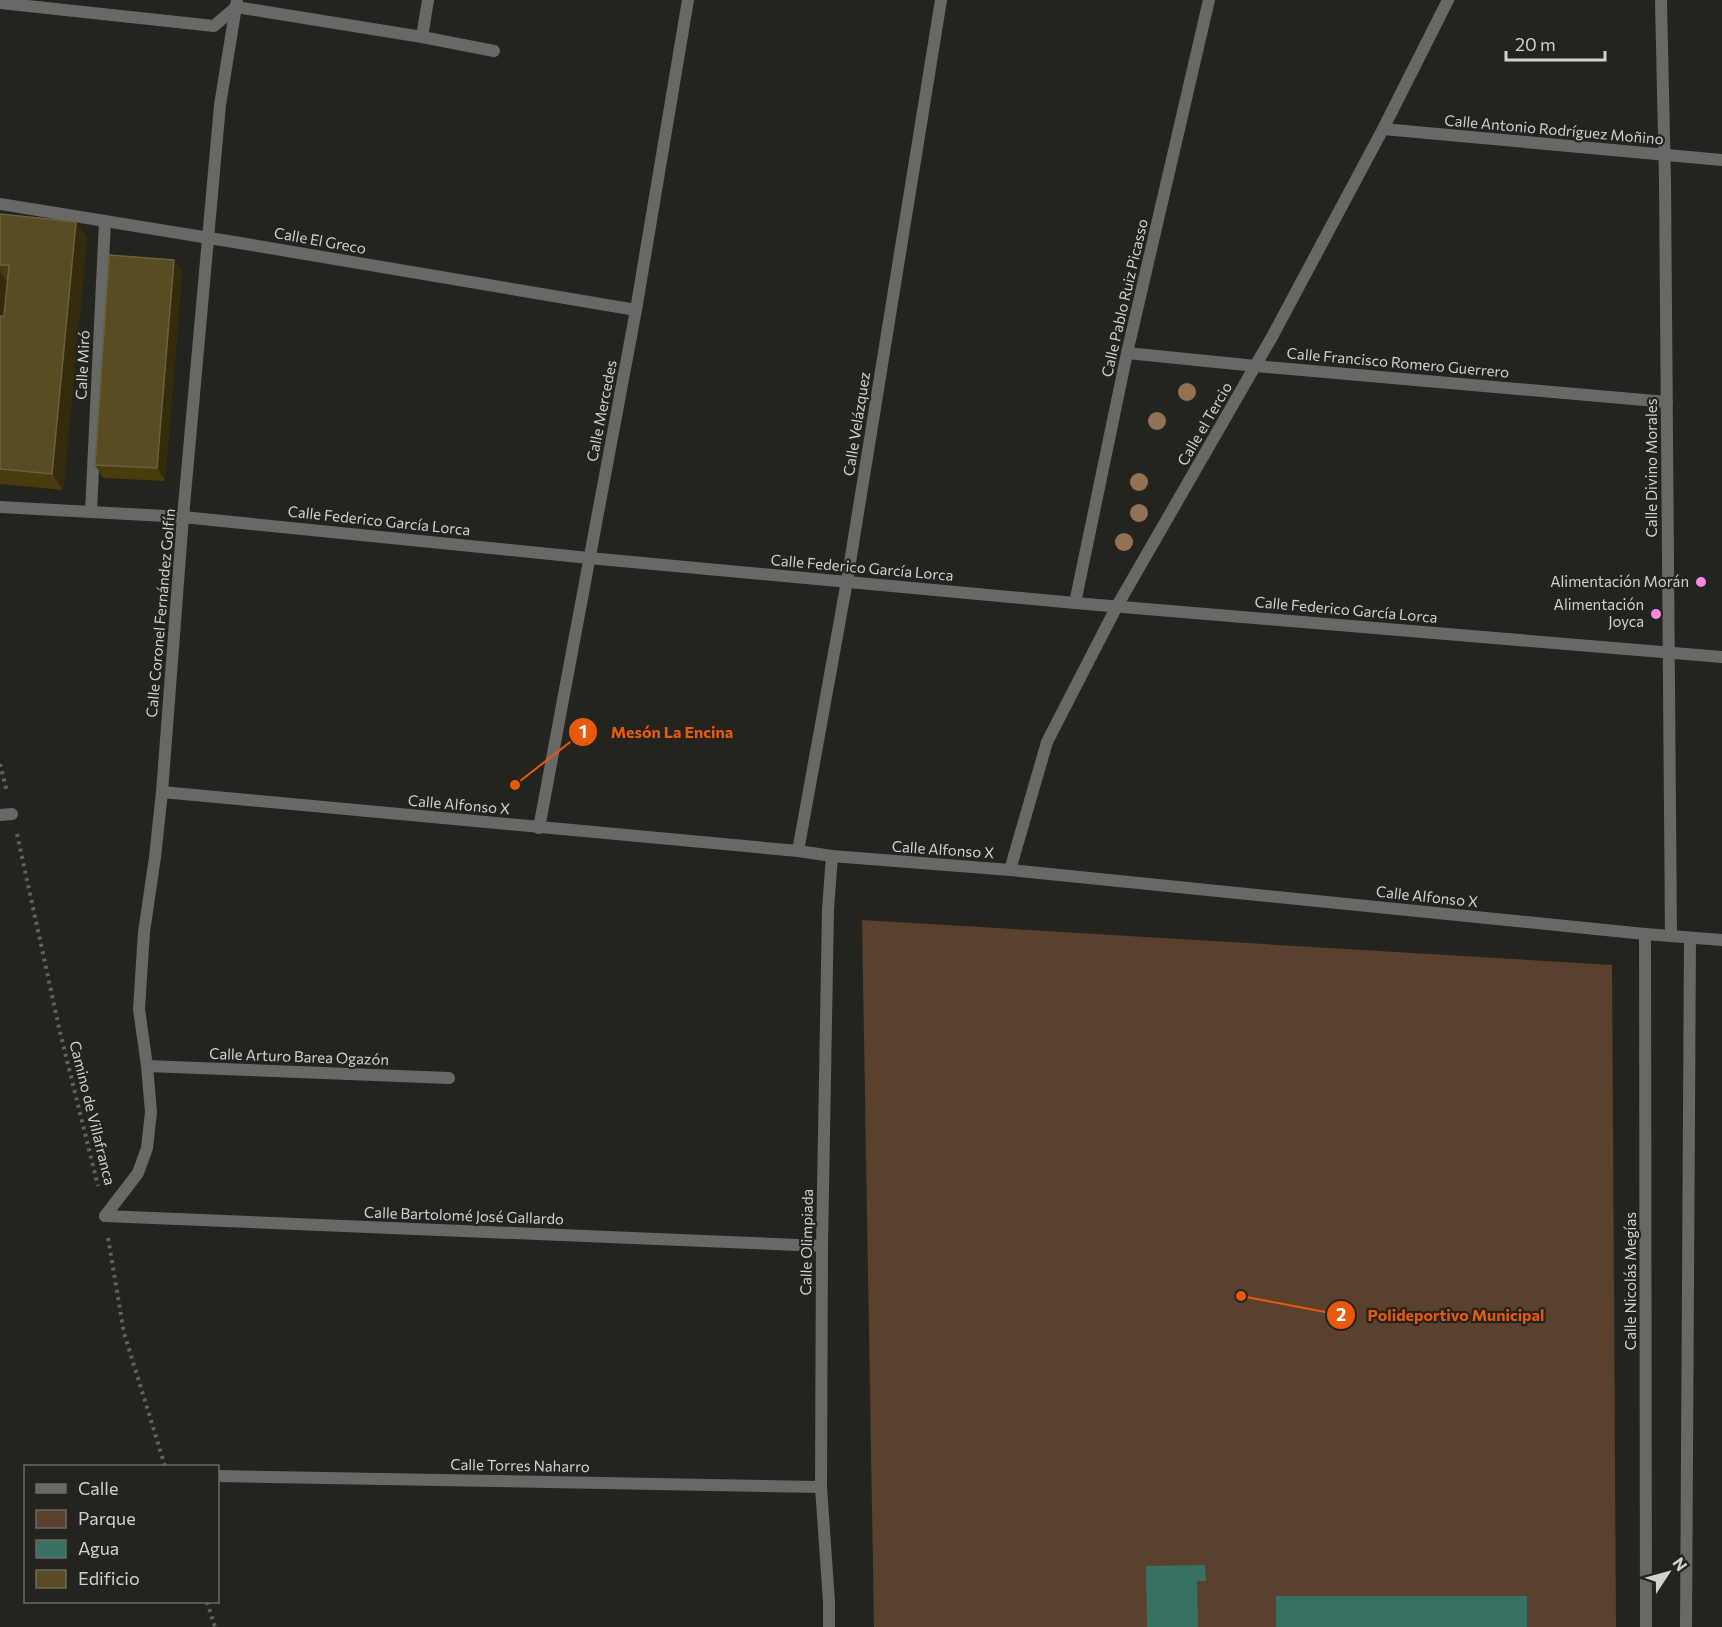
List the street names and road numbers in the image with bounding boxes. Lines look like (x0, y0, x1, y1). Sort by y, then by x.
street label: Calle Antonio Rodríguez Moñino (1444, 110, 1664, 148)
street label: Calle Pablo Ruiz Picasso (1097, 217, 1151, 379)
street label: Calle El Greco (273, 223, 368, 257)
street label: Calle Miró (71, 330, 93, 400)
street label: Calle Francisco Romero Guerrero (1286, 343, 1510, 381)
street label: Calle Mercedes (582, 358, 620, 463)
street label: Calle Velázquez (839, 370, 873, 477)
street label: Calle el Tercio (1173, 379, 1235, 468)
street label: Calle Divino Morales (1642, 398, 1660, 537)
street label: Calle Federico García Lorca (287, 501, 471, 539)
street label: Calle Coronel Fernández Golfín (142, 508, 178, 718)
street label: Calle Federico García Lorca (770, 550, 954, 584)
street label: Calle Federico García Lorca (1254, 592, 1438, 626)
street label: Calle Alfonso X (407, 791, 511, 817)
street label: Calle Alfonso X (891, 836, 995, 862)
street label: Calle Alfonso X (1375, 882, 1479, 910)
street label: Camino de Villafranca (66, 1039, 120, 1187)
street label: Calle Arturo Barea Ogazón (209, 1044, 389, 1068)
street label: Calle Olimpiada (796, 1189, 816, 1295)
street label: Calle Bartolomé José Gallardo (364, 1203, 564, 1227)
street label: Calle Nicolás Megías (1621, 1212, 1639, 1350)
street label: Calle Torres Naharro (450, 1455, 590, 1475)

